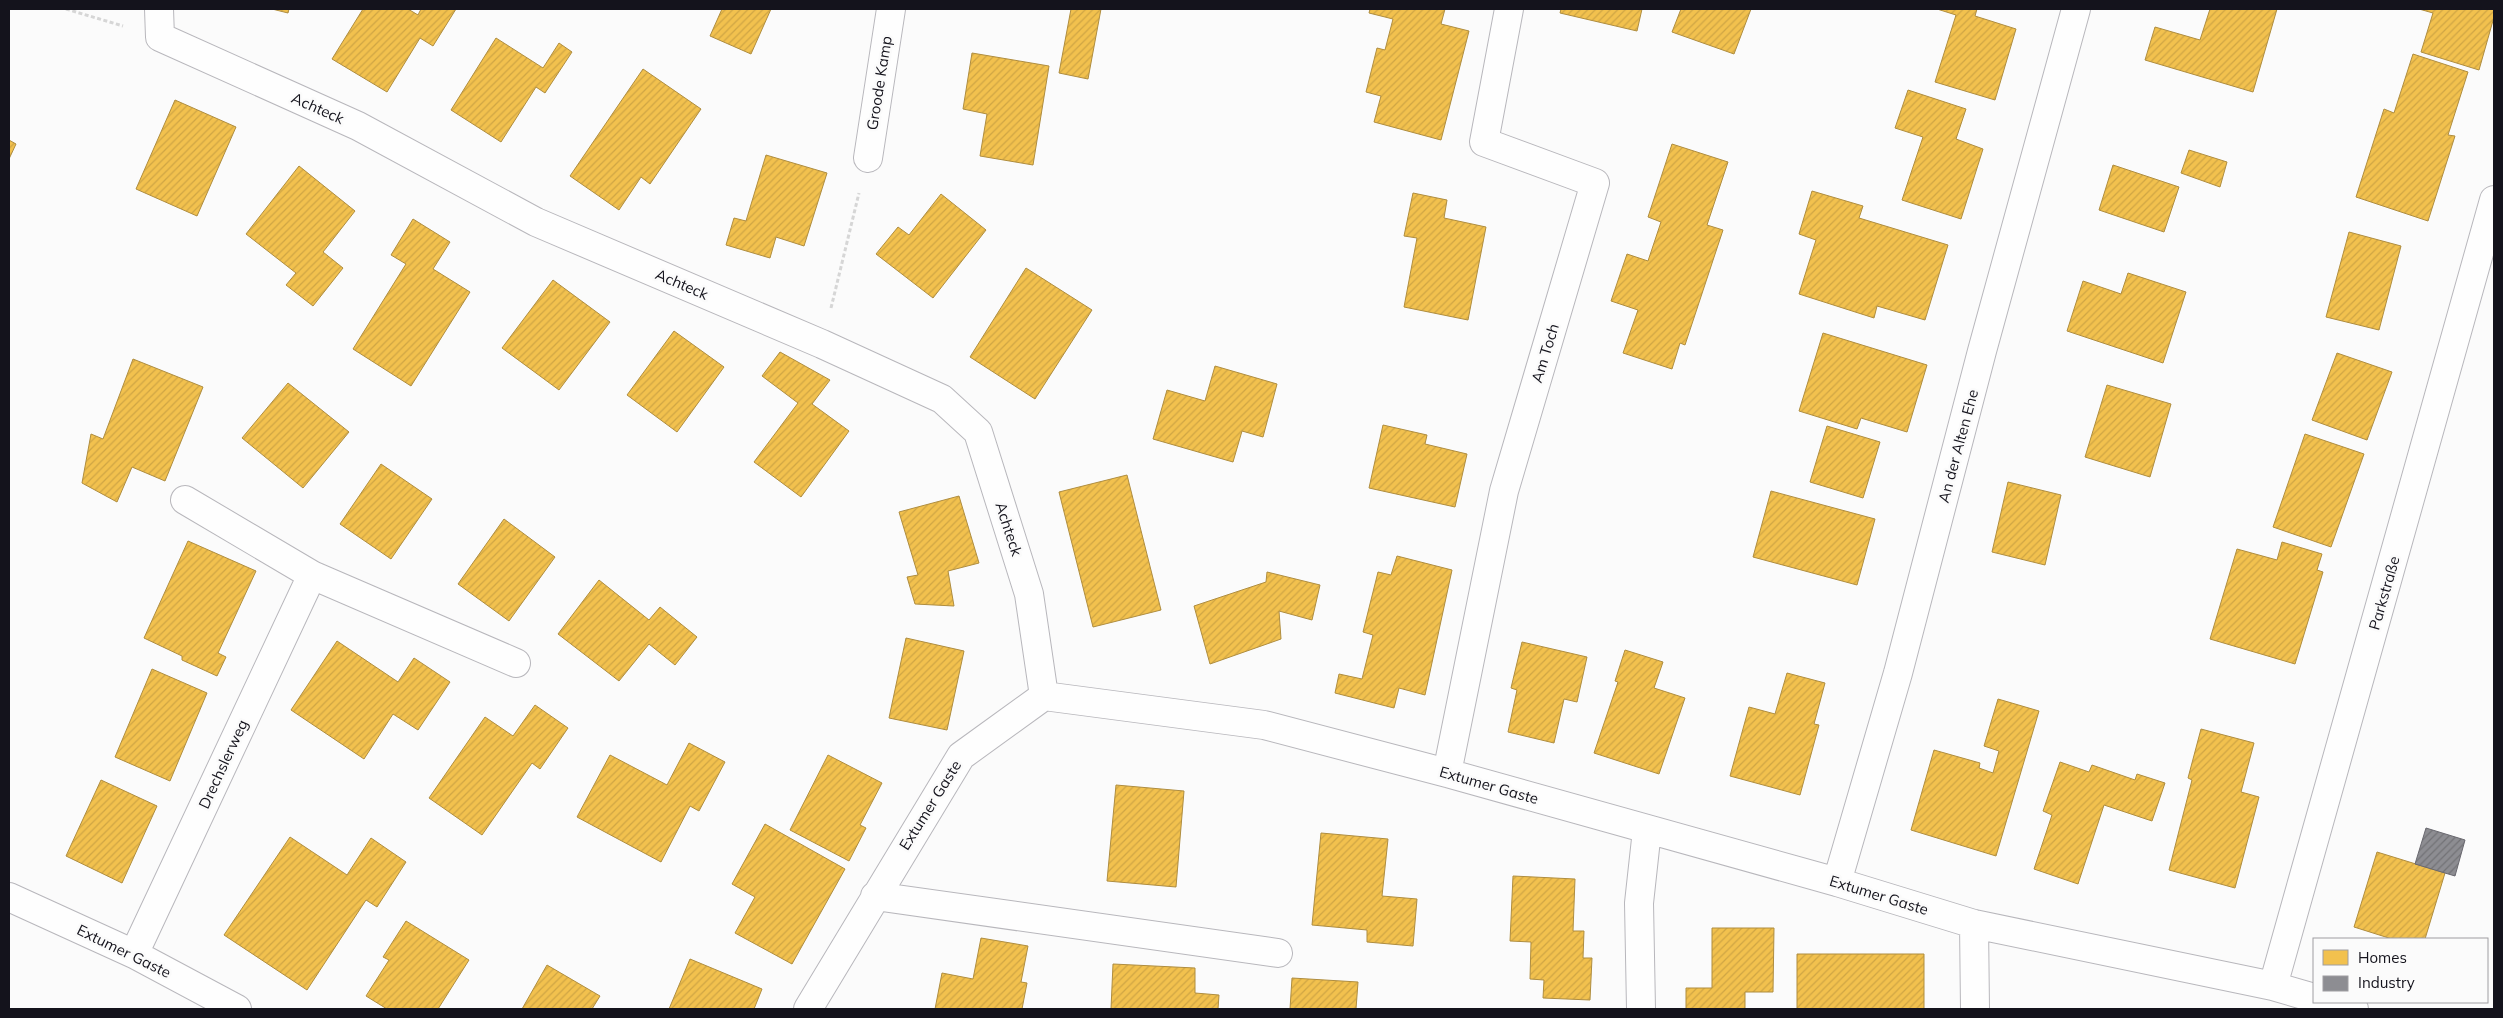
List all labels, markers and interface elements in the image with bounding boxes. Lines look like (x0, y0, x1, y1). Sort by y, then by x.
street label: Groode Kamp (862, 34, 896, 132)
street label: Achteck (289, 88, 348, 128)
street label: Achteck (653, 264, 712, 304)
street label: Am Toch (1527, 321, 1563, 385)
street label: An der Alten Ehe (1934, 387, 1982, 505)
street label: Achteck (991, 500, 1027, 559)
street label: Parkstraße (2364, 554, 2404, 632)
street label: Drechslerweg (194, 716, 252, 812)
street label: Extumer Gaste (895, 757, 965, 853)
street label: Extumer Gaste (1437, 762, 1541, 808)
street label: Extumer Gaste (1827, 871, 1931, 919)
street label: Extumer Gaste (74, 920, 174, 982)
legend (2313, 938, 2488, 1003)
text: Homes (2358, 948, 2407, 967)
text: Industry (2358, 973, 2415, 992)

